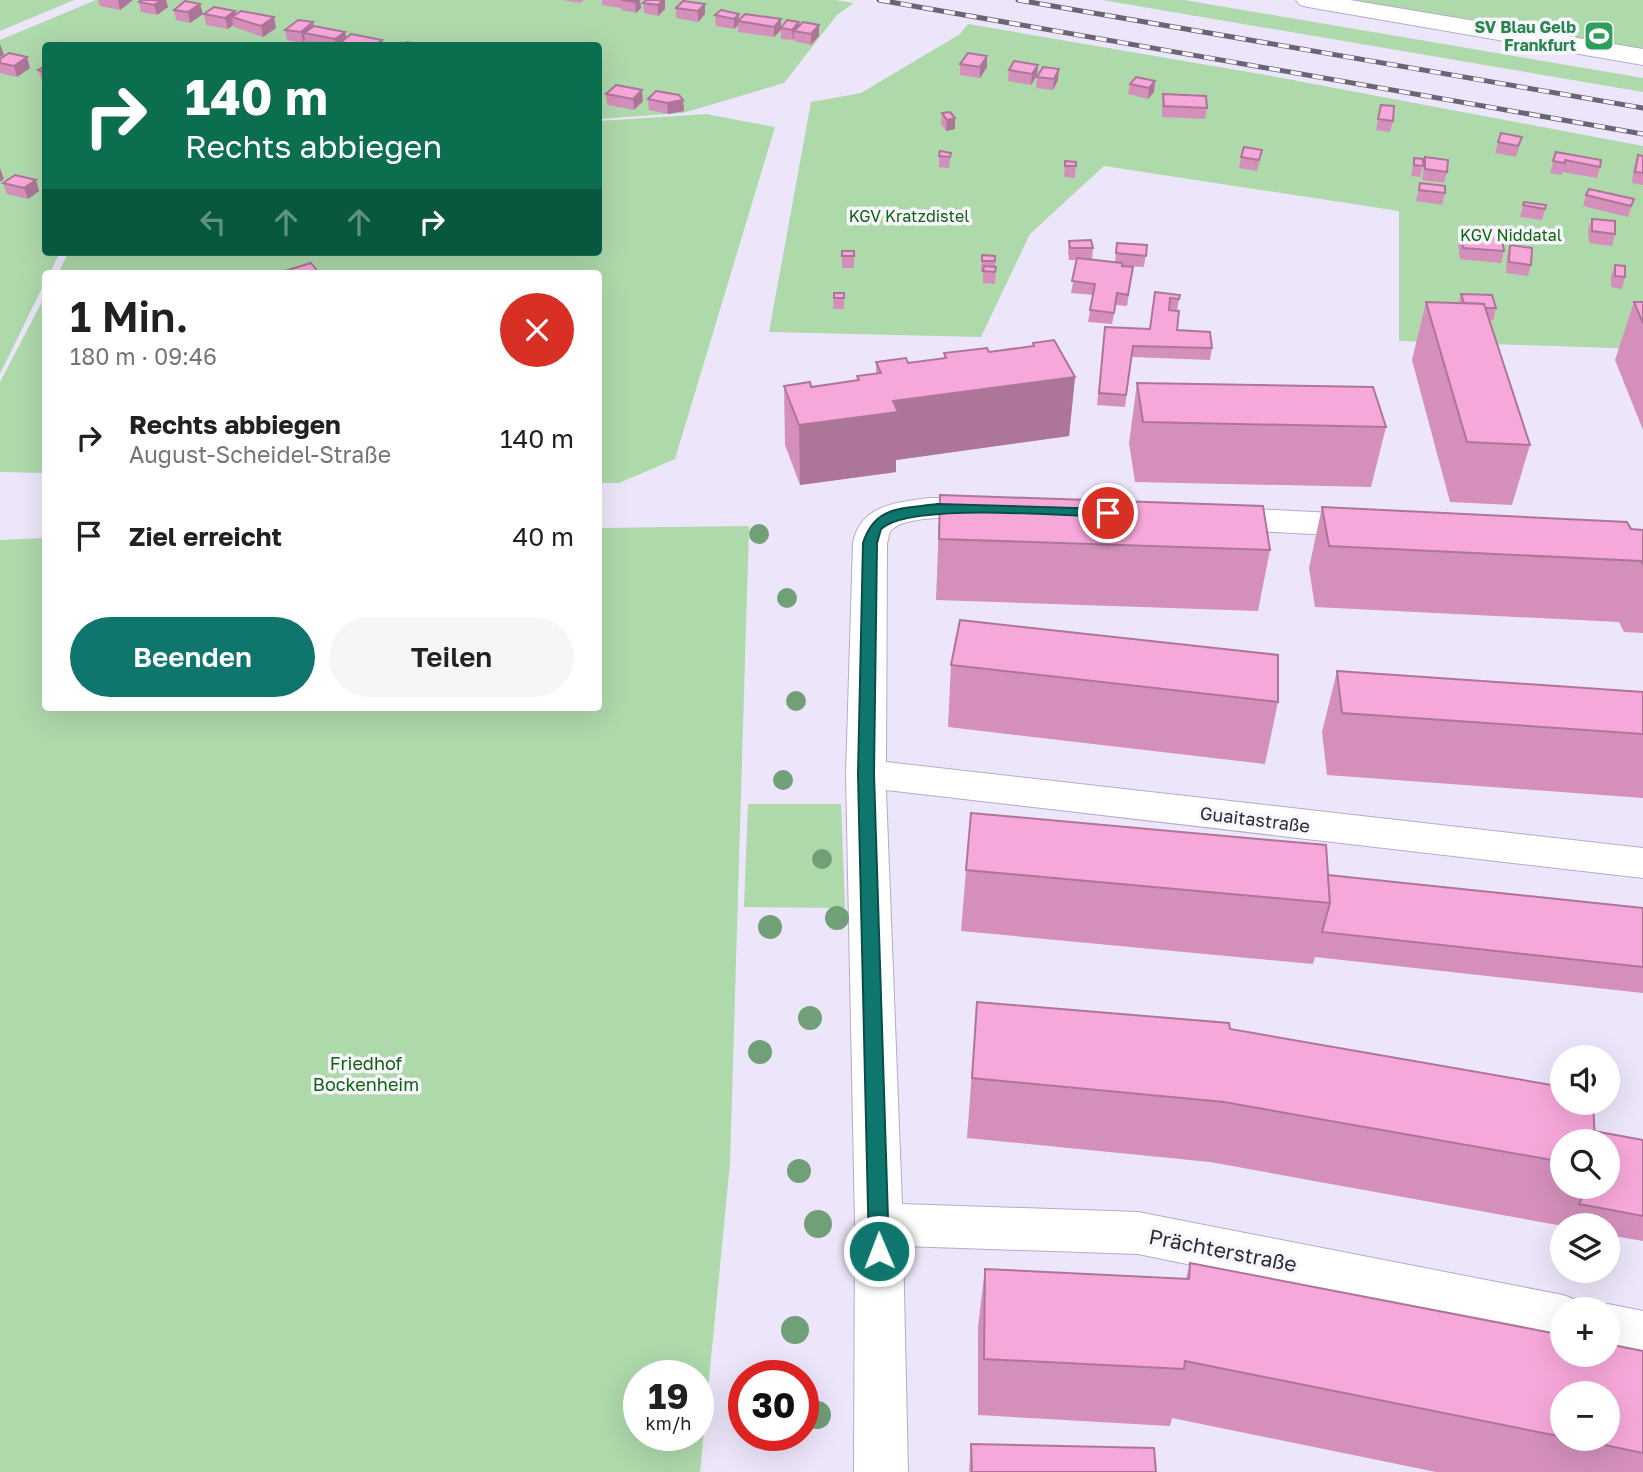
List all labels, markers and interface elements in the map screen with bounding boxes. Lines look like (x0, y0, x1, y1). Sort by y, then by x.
place label: SV Blau Gelb Frankfurt (1474, 17, 1576, 55)
sports icon: SV Blau Gelb Frankfurt (1582, 19, 1616, 53)
text: 140 m (185, 67, 328, 126)
icon: right (70, 70, 161, 161)
text: Rechts abbiegen (185, 127, 442, 165)
icon: left (194, 203, 232, 241)
icon: ahead (267, 203, 305, 241)
icon: ahead (340, 203, 378, 241)
icon: right (413, 203, 451, 241)
park label: KGV Kratzdistel (849, 206, 969, 226)
park label: KGV Niddatal (1460, 225, 1562, 245)
text: 1 Min. (70, 291, 188, 341)
button: close (500, 293, 574, 367)
text: 180 m · 09:46 (70, 342, 217, 370)
text: Rechts abbiegen (129, 409, 341, 440)
icon: right (70, 419, 108, 457)
text: 140 m (500, 423, 574, 454)
text: August-Scheidel-Straße (129, 440, 391, 468)
pin (1078, 483, 1138, 543)
icon: arrive (1089, 494, 1127, 532)
icon: arrive (70, 517, 108, 555)
text: Ziel erreicht (129, 521, 282, 552)
text: 40 m (513, 521, 574, 552)
button: Beenden (70, 617, 315, 697)
button: Teilen (329, 617, 574, 697)
street label: Guaitastraße (1199, 801, 1311, 837)
map controls (1550, 1045, 1620, 1451)
button: sound (1550, 1045, 1620, 1115)
park label: Friedhof Bockenheim (313, 1052, 419, 1095)
button: search (1550, 1129, 1620, 1199)
button: layers (1550, 1213, 1620, 1283)
position arrow (842, 1214, 916, 1288)
street label: Prächterstraße (1147, 1223, 1299, 1277)
button: + (1550, 1297, 1620, 1367)
speed limit sign: 30 (728, 1360, 819, 1451)
text: 19 (648, 1375, 689, 1417)
button: − (1550, 1381, 1620, 1451)
text: km/h (646, 1412, 691, 1434)

